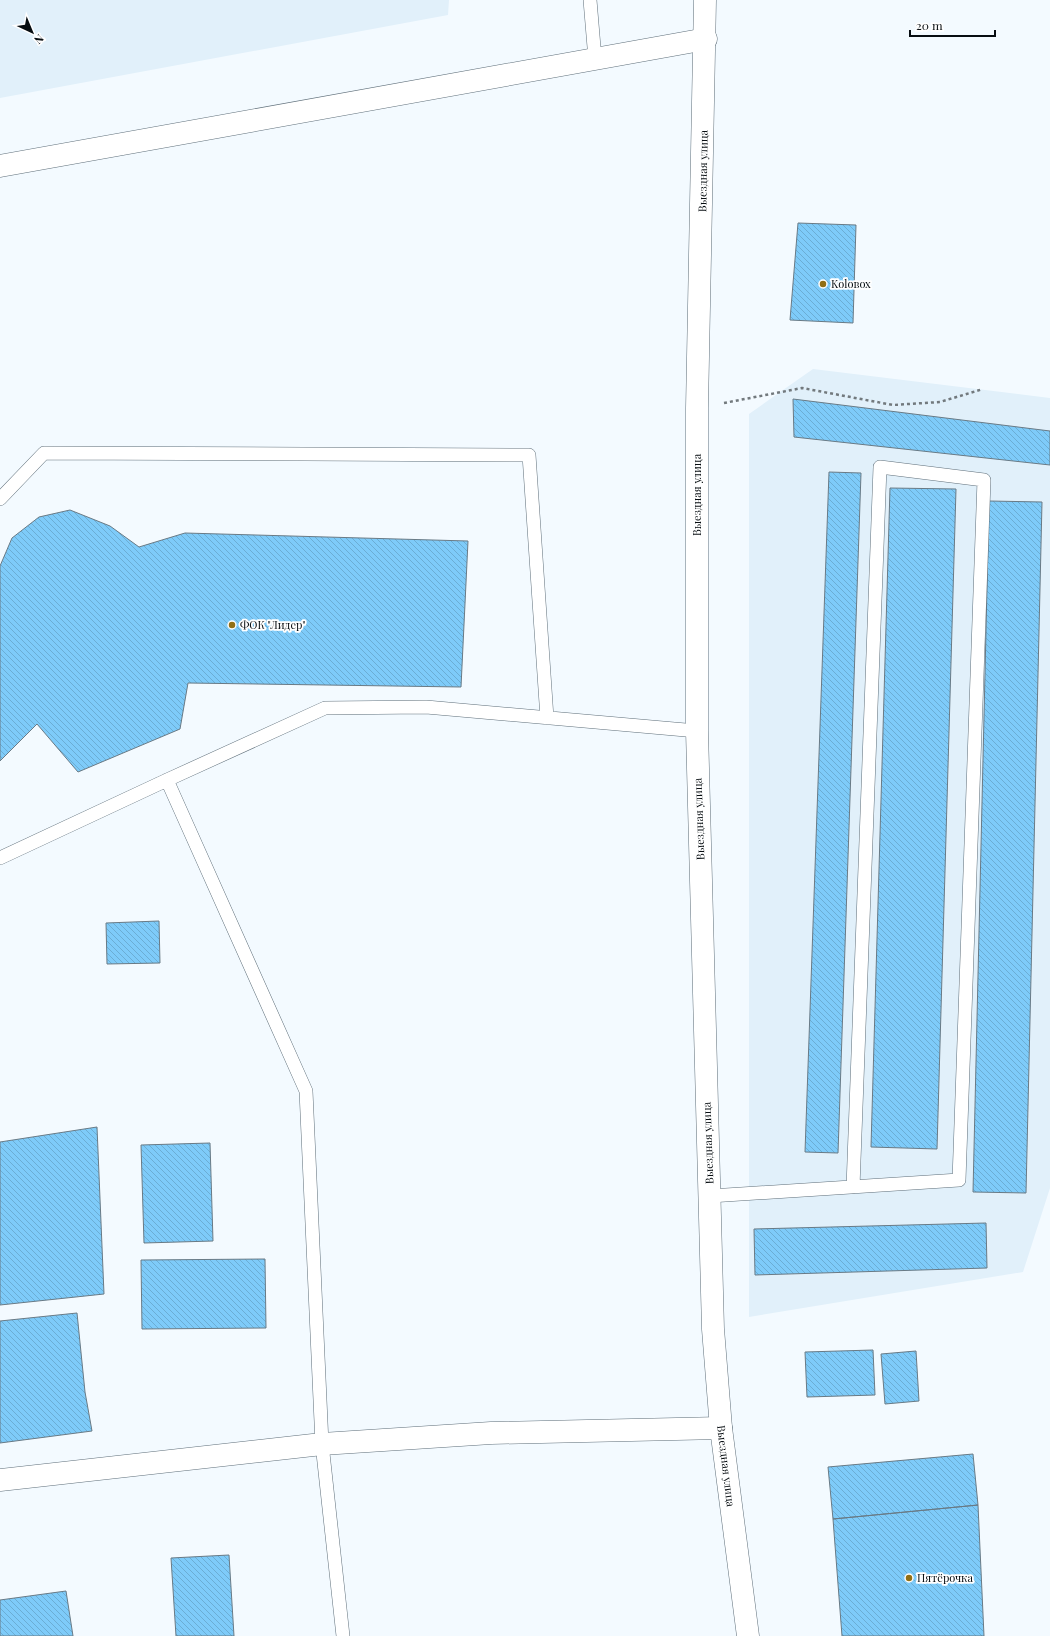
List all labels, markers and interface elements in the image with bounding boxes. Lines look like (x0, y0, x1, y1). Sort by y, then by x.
north arrow (12, 12, 52, 52)
scale bar (910, 12, 995, 38)
text: 20 m (916, 17, 943, 33)
text: N (31, 31, 47, 48)
street label: Выездная улица (694, 129, 711, 212)
place label: Kоlовох (831, 276, 871, 291)
marker: Kоlовох (818, 279, 828, 289)
street label: Выездная улица (689, 453, 704, 536)
place label: ФОК "Лидер" (240, 617, 305, 632)
marker: ФОК "Лидер" (227, 620, 237, 630)
street label: Выездная улица (690, 777, 707, 860)
street label: Выездная улица (699, 1101, 716, 1184)
street label: Выездная улица (714, 1424, 739, 1508)
place label: Пятёрочка (917, 1570, 973, 1585)
marker: Пятёрочка (904, 1573, 914, 1583)

